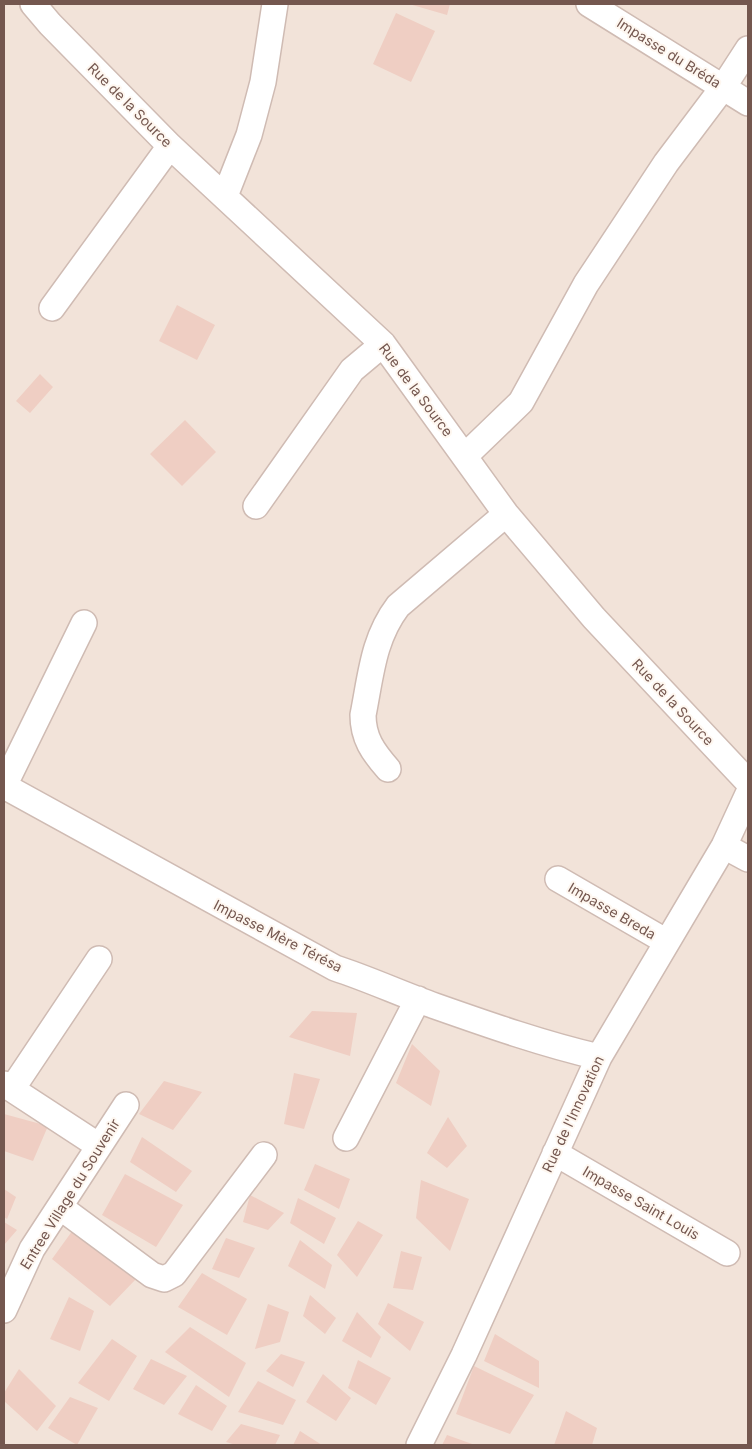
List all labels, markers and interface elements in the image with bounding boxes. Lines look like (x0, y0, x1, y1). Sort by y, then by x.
street label: Impasse du Bréda (614, 14, 724, 91)
street label: Rue de la Source (85, 59, 176, 150)
street label: Rue de la Source (376, 340, 457, 440)
street label: Rue de la Source (629, 655, 718, 748)
street label: Impasse Breda (565, 879, 659, 942)
street label: Impasse Mère Térésa (211, 896, 345, 975)
street label: Rue de l'Innovation (538, 1053, 607, 1175)
street label: Entree Village du Souvenir (16, 1115, 123, 1272)
street label: Impasse Saint Louis (580, 1162, 703, 1243)

